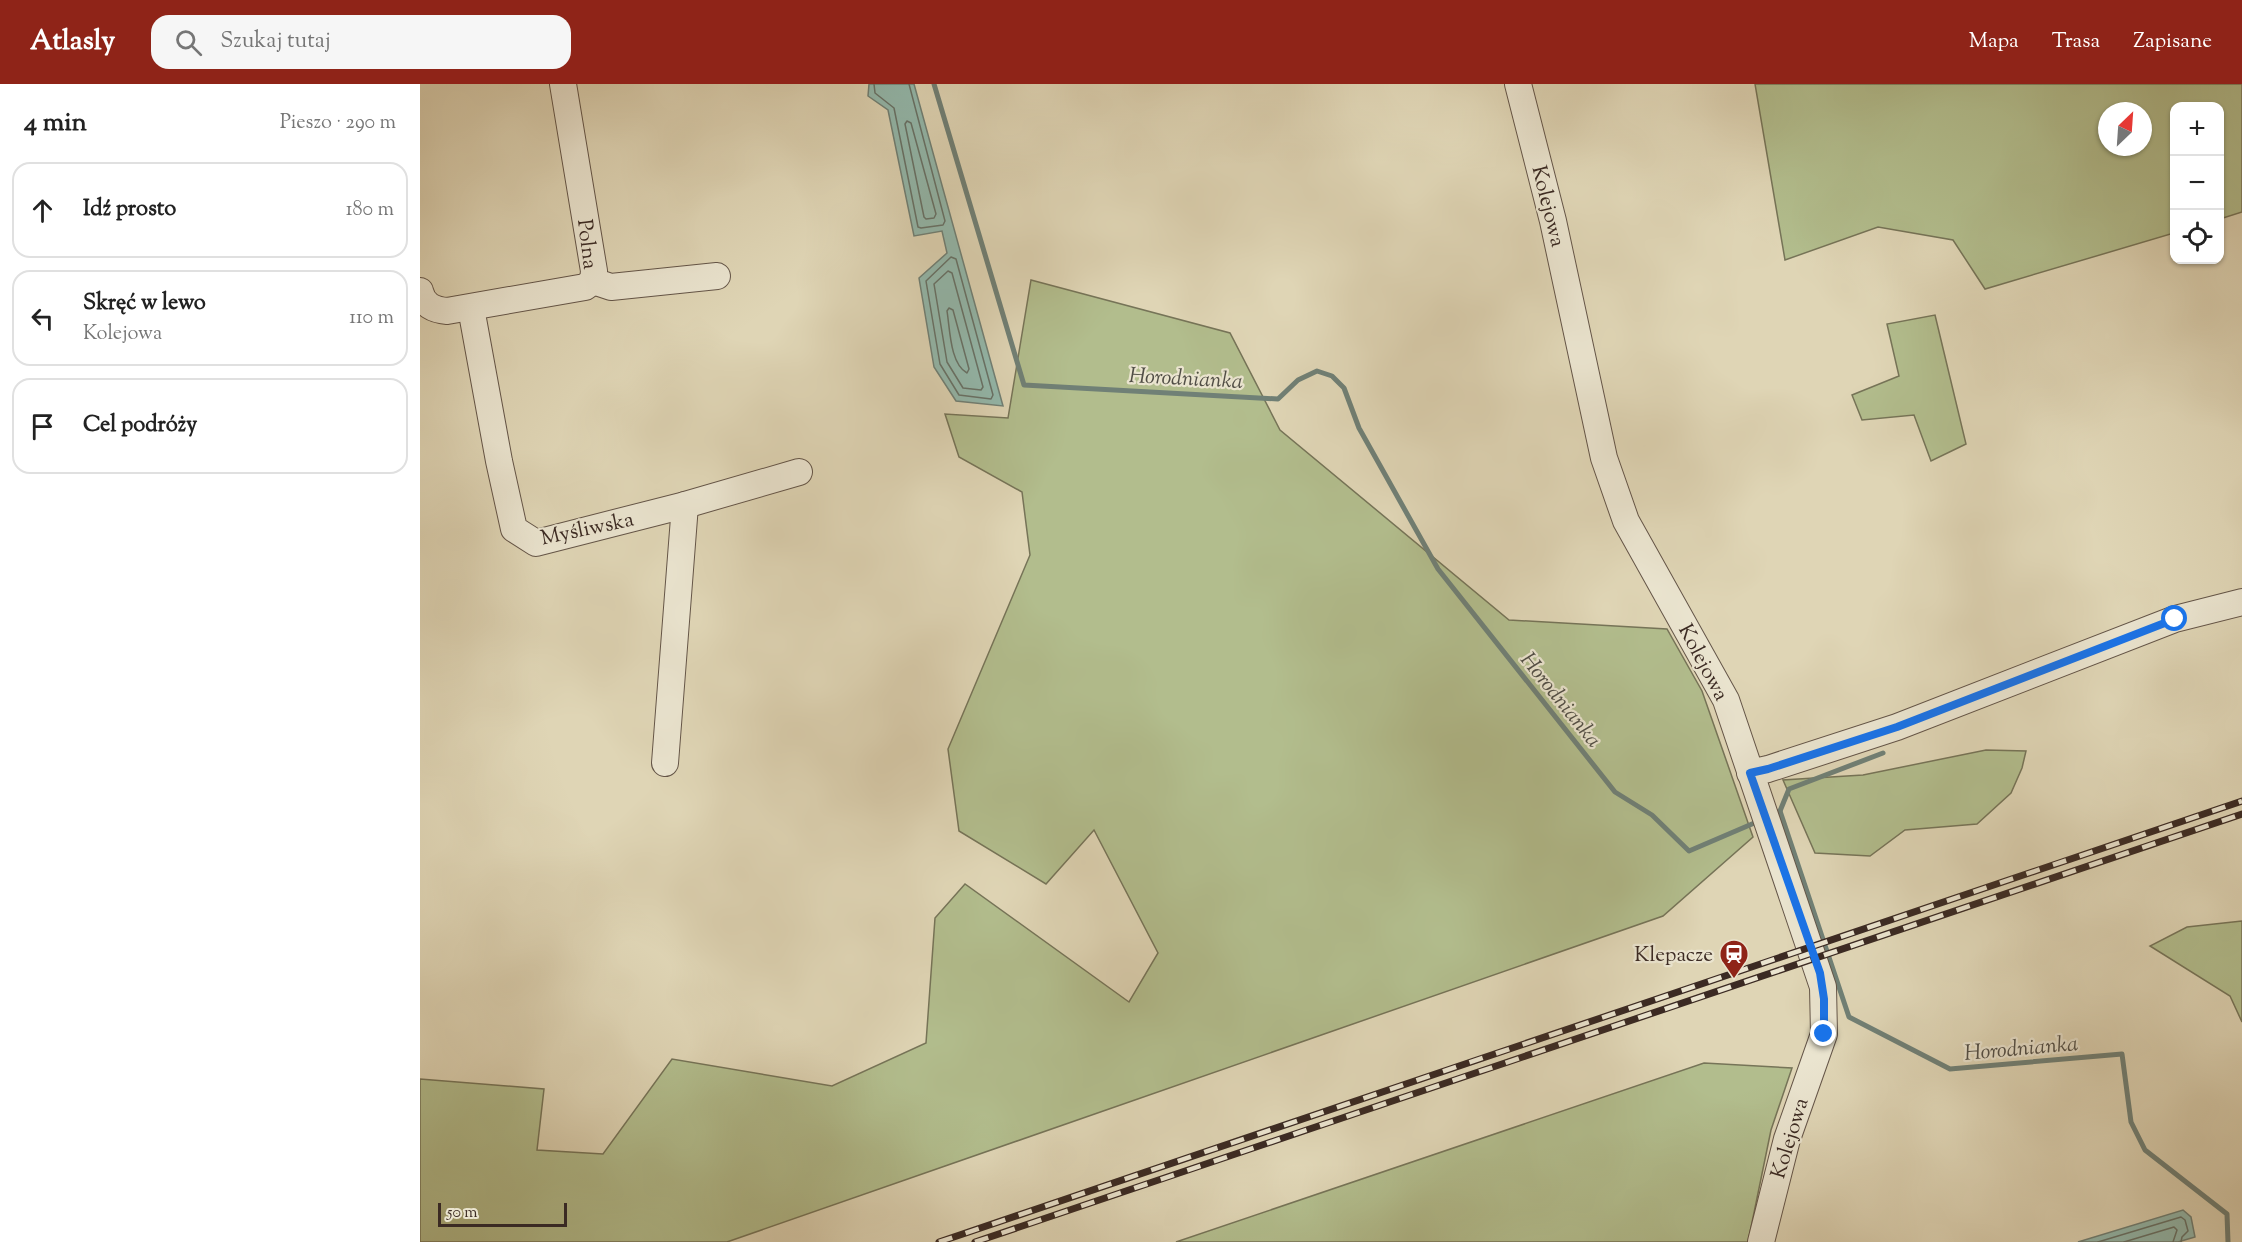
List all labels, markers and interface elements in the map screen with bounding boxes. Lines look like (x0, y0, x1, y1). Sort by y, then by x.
search box (151, 15, 571, 69)
text: Atlasly (30, 22, 115, 62)
icon: search (172, 26, 205, 59)
text: Szukaj tutaj (220, 26, 331, 58)
text: Mapa (1969, 27, 2019, 57)
text: Trasa (2052, 27, 2100, 57)
text: Zapisane (2133, 27, 2212, 57)
north arrow (2098, 102, 2152, 156)
map controls (2170, 102, 2224, 264)
button: + (2170, 102, 2224, 156)
text: 4 min (24, 105, 87, 142)
text: Pieszo · 290 m (280, 109, 396, 138)
button: − (2170, 156, 2224, 210)
street label: Kolejowa (1522, 163, 1572, 251)
icon: ahead (26, 194, 59, 227)
text: Idź prosto (83, 194, 176, 226)
text: 180 m (346, 196, 394, 225)
button: locate (2170, 210, 2224, 264)
street label: Polna (568, 217, 604, 271)
text: Skręć w lewo (83, 288, 206, 320)
icon: left (26, 302, 59, 335)
text: 110 m (349, 304, 394, 333)
text: Kolejowa (83, 320, 162, 349)
water label: Horodnianka (1128, 361, 1244, 399)
icon: arrive (26, 410, 59, 443)
text: Cel podróży (83, 410, 197, 442)
street label: Myśliwska (538, 505, 637, 554)
route start (2161, 605, 2187, 631)
street label: Kolejowa (1669, 619, 1735, 707)
water label: Horodnianka (1511, 646, 1608, 755)
station icon: Klepacze (1718, 938, 1750, 980)
place label: Klepacze (1634, 941, 1713, 971)
route end (1810, 1020, 1836, 1046)
water label: Horodnianka (1963, 1029, 2080, 1071)
street label: Kolejowa (1764, 1094, 1817, 1183)
scale bar (438, 1200, 567, 1228)
text: 50 m (447, 1202, 478, 1225)

